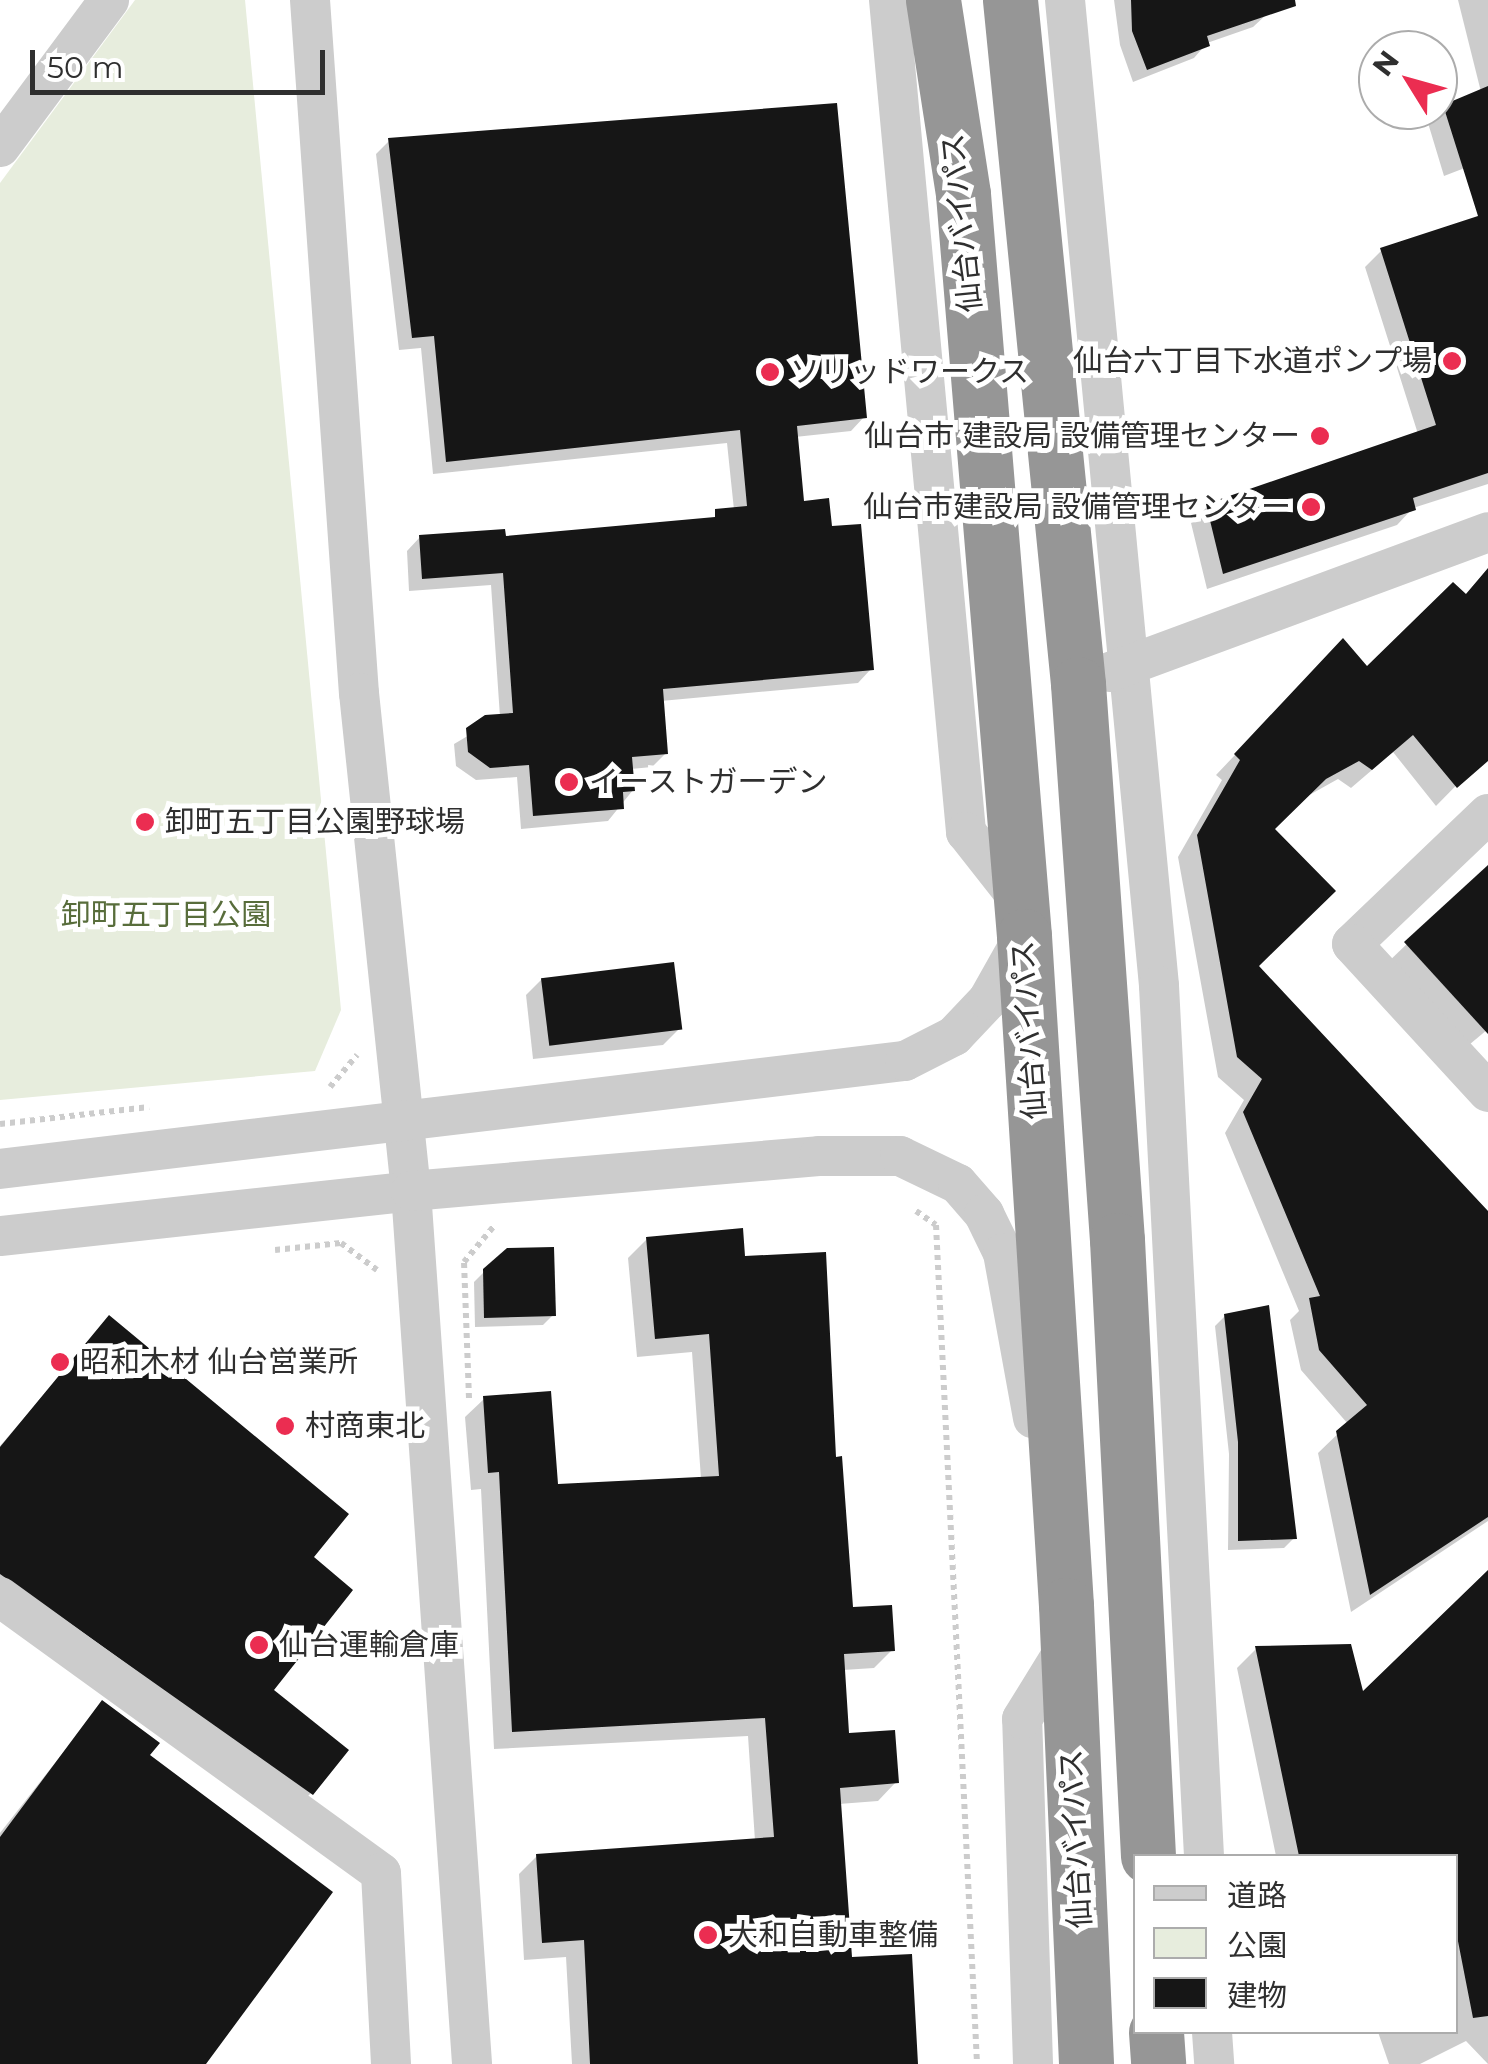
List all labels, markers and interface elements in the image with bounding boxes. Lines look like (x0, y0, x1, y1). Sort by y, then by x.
scale bar (35, 30, 330, 92)
north arrow (1358, 30, 1458, 130)
text: N (1365, 44, 1406, 82)
text: 50 m (47, 49, 124, 86)
street label: 仙台バイパス (935, 132, 989, 314)
place label: 仙台六丁目下水道ポンプ場 (1072, 343, 1432, 379)
marker: 仙台六丁目下水道ポンプ場 (1441, 350, 1463, 372)
place label: ソリッドワークス (790, 354, 1030, 390)
marker: ソリッドワークス (759, 361, 781, 383)
place label: 仙台市 建設局 設備管理センター (864, 418, 1300, 454)
marker: 仙台市 建設局 設備管理センター (1309, 425, 1331, 447)
place label: 仙台市建設局 設備管理センター (863, 489, 1291, 525)
marker: 仙台市建設局 設備管理センター (1300, 496, 1322, 518)
place label: イーストガーデン (589, 764, 829, 800)
marker: イーストガーデン (558, 771, 580, 793)
place label: 卸町五丁目公園野球場 (165, 804, 465, 840)
marker: 卸町五丁目公園野球場 (134, 811, 156, 833)
park label: 卸町五丁目公園 (61, 897, 271, 933)
street label: 仙台バイパス (1005, 939, 1053, 1121)
place label: 昭和木材 仙台営業所 (80, 1344, 358, 1380)
marker: 昭和木材 仙台営業所 (49, 1351, 71, 1373)
place label: 村商東北 (305, 1408, 425, 1444)
marker: 村商東北 (274, 1415, 296, 1437)
place label: 仙台運輸倉庫 (279, 1627, 459, 1663)
marker: 仙台運輸倉庫 (248, 1634, 270, 1656)
street label: 仙台バイパス (1053, 1748, 1099, 1930)
legend (1133, 1854, 1458, 2034)
text: 道路 (1227, 1877, 1287, 1914)
place label: 大和自動車整備 (728, 1917, 938, 1953)
marker: 大和自動車整備 (697, 1924, 719, 1946)
text: 公園 (1227, 1927, 1287, 1964)
text: 建物 (1227, 1977, 1287, 2014)

